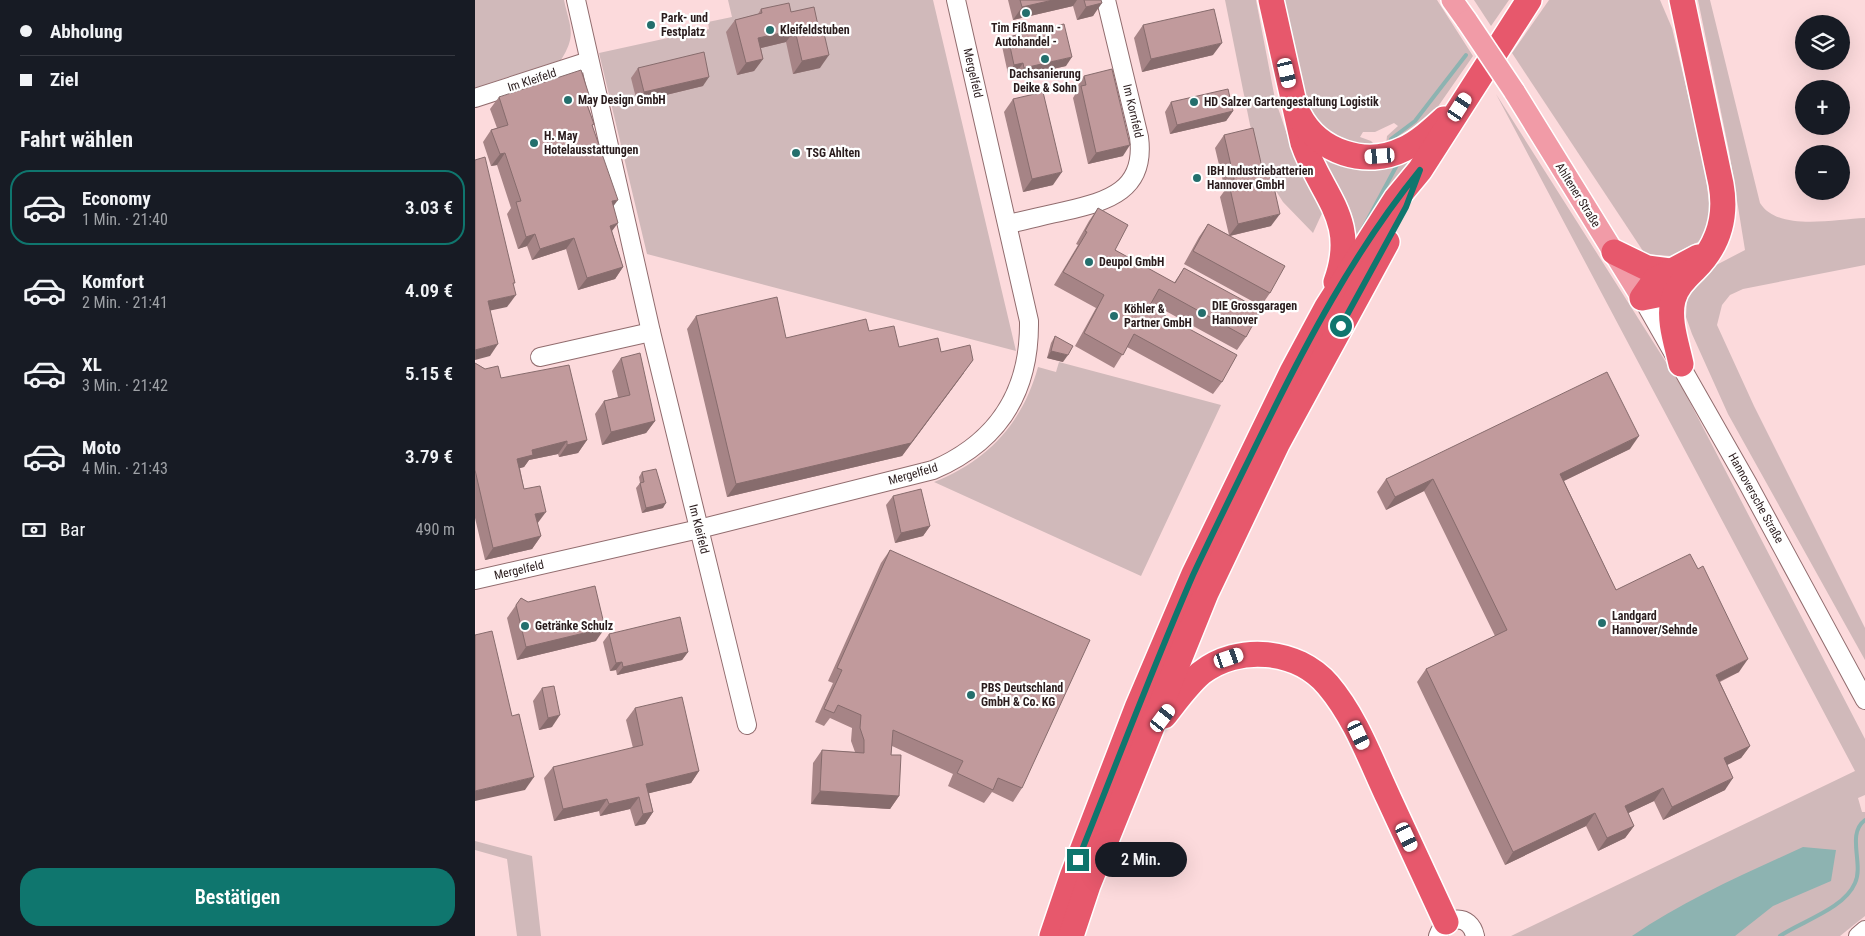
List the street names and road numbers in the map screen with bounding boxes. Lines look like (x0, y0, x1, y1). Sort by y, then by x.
street label: Mergelfeld (960, 47, 986, 99)
street label: Im Kleifeld (506, 66, 558, 94)
street label: Im Kornfeld (1120, 83, 1146, 139)
street label: Ahltener Straße (1553, 160, 1604, 230)
street label: Hannoversche Straße (1725, 450, 1787, 546)
street label: Mergelfeld (887, 460, 939, 488)
street label: Im Kleifeld (686, 503, 712, 555)
street label: Mergelfeld (493, 557, 545, 583)

